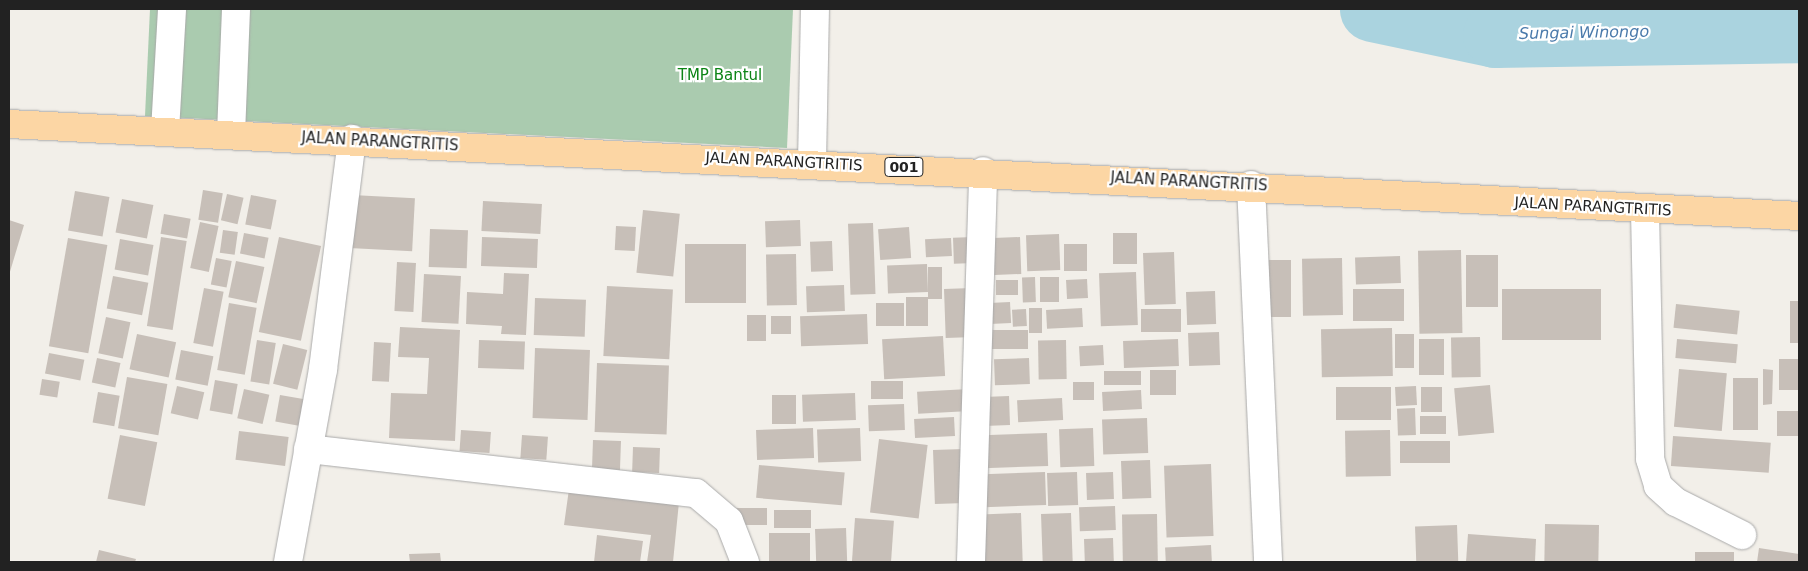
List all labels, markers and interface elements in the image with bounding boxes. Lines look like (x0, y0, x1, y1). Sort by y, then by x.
water label: Sungai Winongo (1519, 22, 1649, 44)
park label: TMP Bantul (678, 67, 762, 85)
street label: JALAN PARANGTRITIS (301, 129, 459, 155)
street label: JALAN PARANGTRITIS (705, 149, 863, 175)
road number: 001 (884, 156, 924, 178)
street label: JALAN PARANGTRITIS (1110, 169, 1268, 195)
street label: JALAN PARANGTRITIS (1514, 194, 1672, 220)

